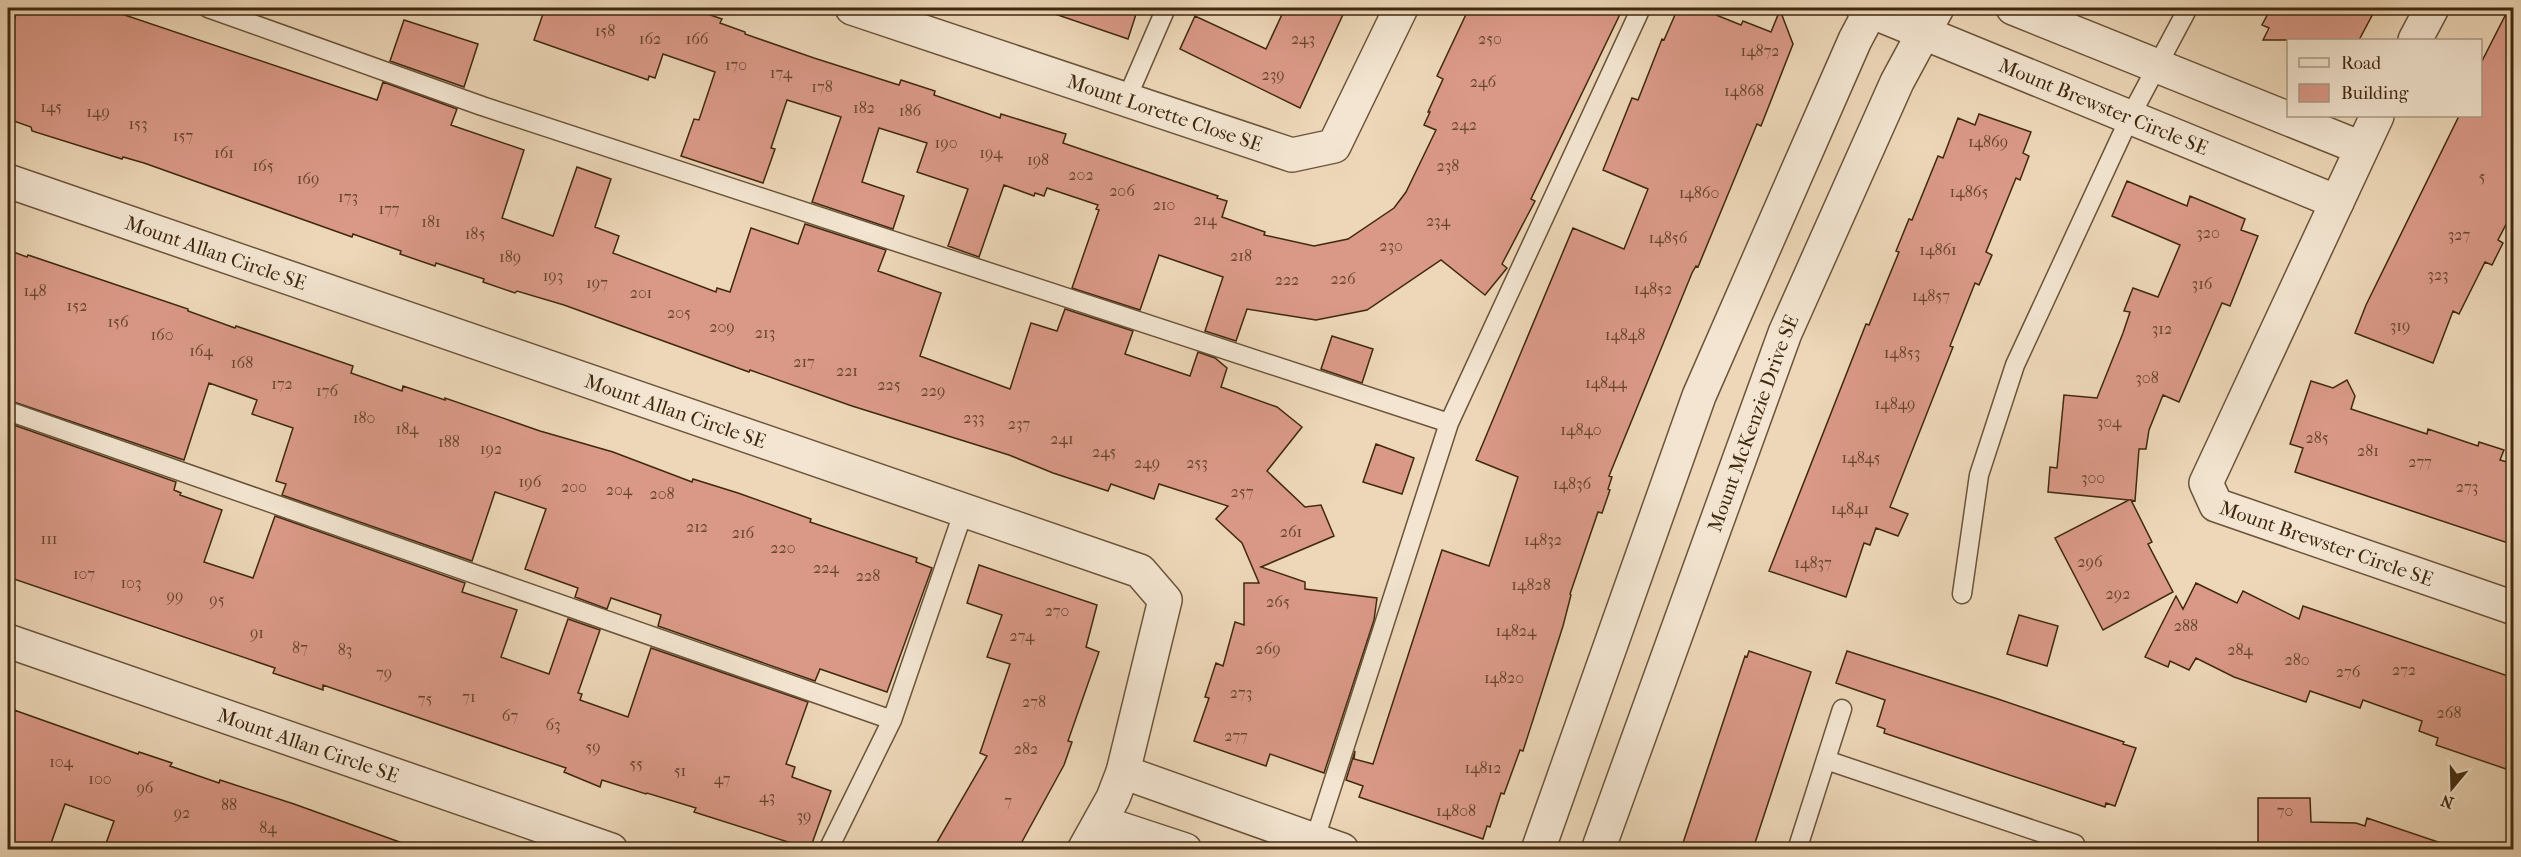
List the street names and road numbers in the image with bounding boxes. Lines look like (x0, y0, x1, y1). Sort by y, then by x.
street label: Mount Brewster Circle SE (1996, 53, 2212, 160)
street label: Mount Lorette Close SE (1064, 69, 1266, 156)
street label: Mount Allan Circle SE (122, 211, 310, 294)
street label: Mount McKenzie Drive SE (1703, 311, 1803, 535)
street label: Mount Allan Circle SE (582, 369, 769, 453)
street label: Mount Brewster Circle SE (2217, 496, 2436, 591)
street label: Mount Allan Circle SE (215, 703, 402, 787)

